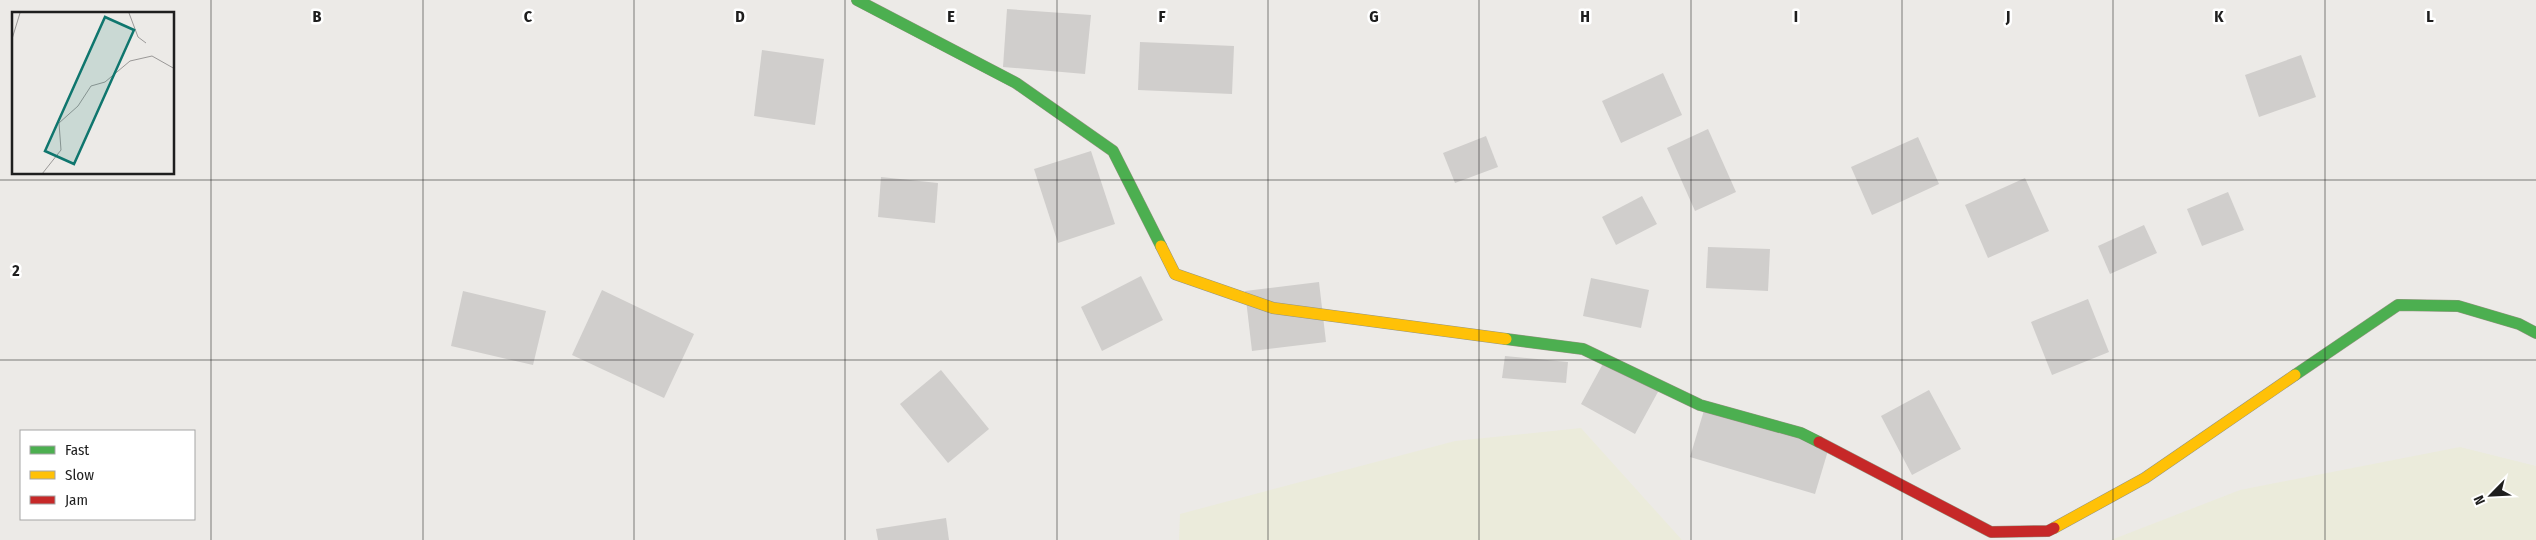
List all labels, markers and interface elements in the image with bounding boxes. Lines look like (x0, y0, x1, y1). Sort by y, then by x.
text: B (313, 7, 322, 26)
text: C (524, 7, 533, 26)
text: D (735, 7, 745, 26)
text: E (947, 7, 955, 26)
text: F (1158, 7, 1166, 26)
text: G (1369, 7, 1379, 26)
text: H (1580, 7, 1590, 26)
text: I (1794, 7, 1798, 26)
text: J (2005, 7, 2010, 26)
text: K (2214, 7, 2224, 26)
text: L (2426, 7, 2434, 26)
inset map (12, 12, 175, 175)
text: 2 (11, 261, 20, 280)
legend (20, 430, 195, 520)
text: Fast (65, 441, 89, 459)
text: Slow (65, 466, 94, 484)
north arrow (2466, 470, 2516, 520)
text: Jam (65, 491, 88, 509)
text: N (2470, 493, 2489, 507)

